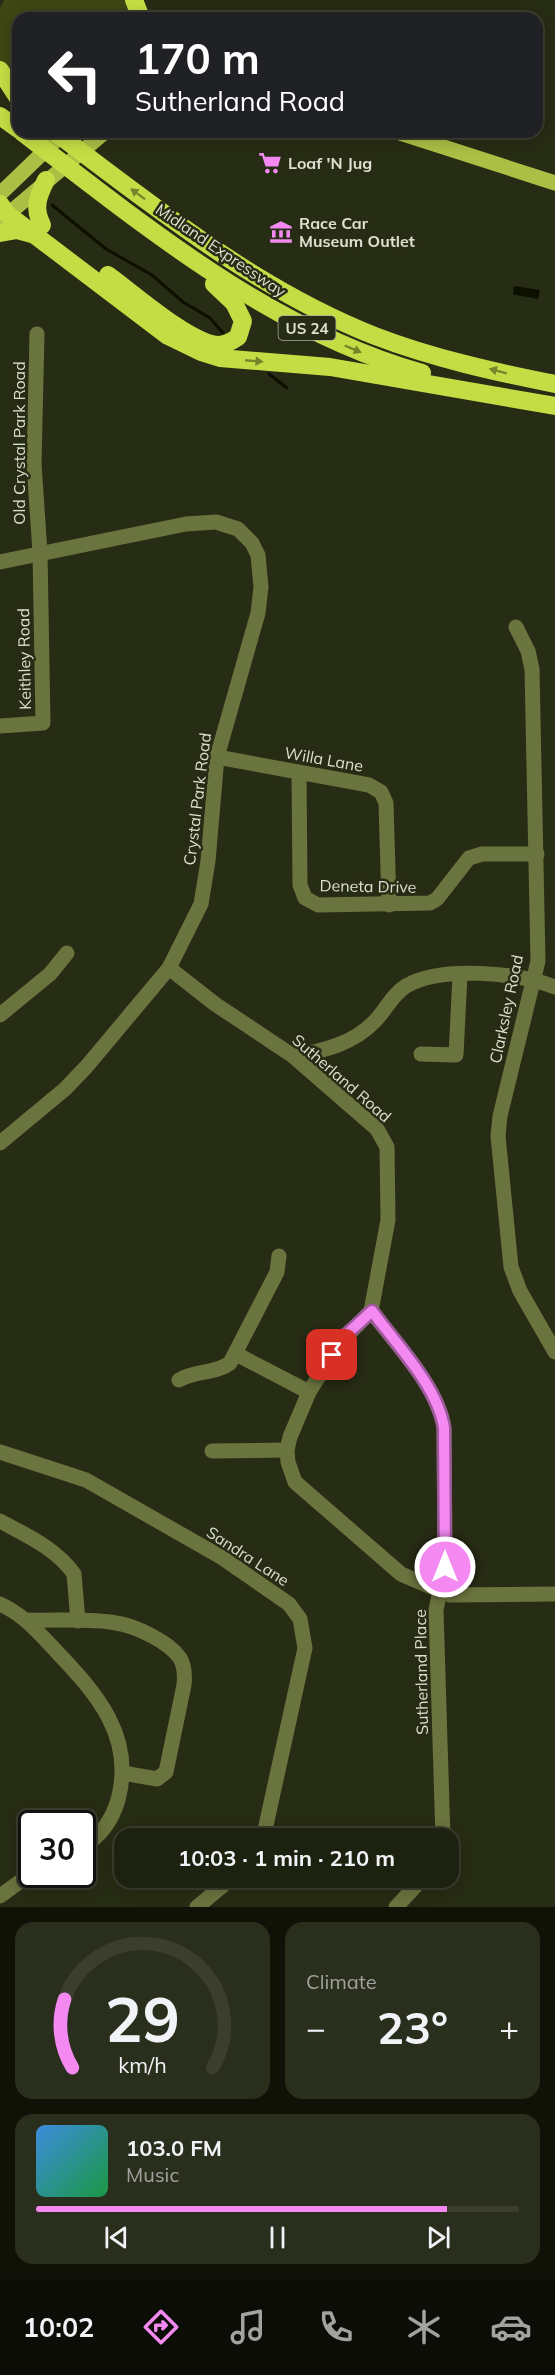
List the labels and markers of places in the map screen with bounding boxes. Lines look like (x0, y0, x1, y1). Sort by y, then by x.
supermarket icon: Loaf 'N Jug (257, 150, 283, 176)
place label: Loaf 'N Jug (288, 153, 372, 173)
place label: Race Car Museum Outlet (299, 213, 415, 251)
museum icon: Race Car Museum Outlet (268, 219, 294, 245)
pin (306, 1329, 357, 1380)

